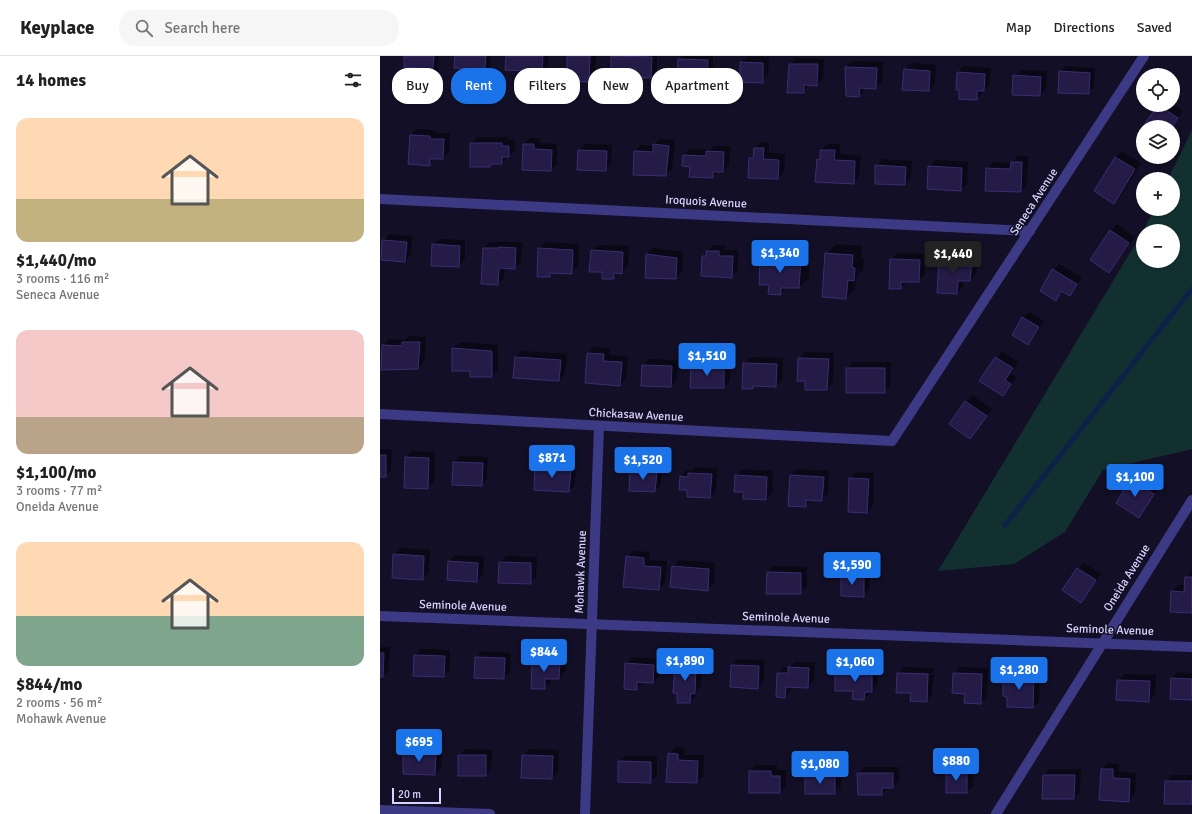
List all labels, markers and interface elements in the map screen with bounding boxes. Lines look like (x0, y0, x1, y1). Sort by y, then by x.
search box (119, 10, 399, 46)
text: Keyplace (20, 16, 95, 40)
icon: search (133, 17, 155, 39)
text: Search here (165, 19, 240, 37)
text: Map (1006, 19, 1032, 36)
text: Directions (1054, 19, 1115, 36)
text: Saved (1137, 19, 1172, 36)
chip: Buy (392, 68, 443, 104)
chip: Rent (451, 68, 506, 104)
chip: Filters (514, 68, 580, 104)
chip: New (588, 68, 643, 104)
chip: Apartment (651, 68, 743, 104)
map controls (1136, 68, 1180, 268)
button: locate (1136, 68, 1180, 112)
icon: filters (342, 69, 364, 91)
text: 14 homes (16, 70, 86, 91)
button: layers (1136, 120, 1180, 164)
icon: home (154, 144, 226, 216)
street label: Seneca Avenue (1007, 166, 1061, 238)
button: + (1136, 172, 1180, 216)
street label: Iroquois Avenue (665, 192, 747, 212)
button: − (1136, 224, 1180, 268)
pin: $1,340 (747, 240, 813, 274)
pin: $1,440 (920, 241, 986, 275)
text: $1,340 (761, 245, 799, 261)
text: $1,440 (934, 246, 972, 262)
text: $1,440/mo (16, 250, 96, 271)
text: 3 rooms · 116 m² (16, 271, 109, 287)
text: Seneca Avenue (16, 287, 100, 303)
pin: $1,510 (674, 343, 740, 377)
text: $1,510 (688, 348, 726, 364)
icon: home (154, 356, 226, 428)
street label: Chickasaw Avenue (588, 405, 684, 425)
pin: $871 (528, 445, 576, 479)
pin: $1,520 (610, 447, 676, 481)
text: $871 (538, 450, 566, 466)
text: $1,520 (624, 452, 662, 468)
text: $1,100/mo (16, 462, 96, 483)
pin: $1,100 (1102, 464, 1168, 498)
text: $1,100 (1116, 469, 1154, 485)
text: 3 rooms · 77 m² (16, 483, 102, 499)
text: Oneida Avenue (16, 499, 99, 515)
street label: Mohawk Avenue (572, 530, 590, 614)
street label: Oneida Avenue (1100, 542, 1154, 614)
pin: $1,590 (819, 552, 885, 586)
text: $1,590 (833, 557, 871, 573)
icon: home (154, 568, 226, 640)
street label: Seminole Avenue (419, 597, 507, 615)
street label: Seminole Avenue (742, 609, 830, 627)
street label: Seminole Avenue (1066, 621, 1154, 639)
pin: $844 (520, 639, 568, 673)
text: $844 (530, 644, 558, 660)
pin: $1,890 (652, 648, 718, 682)
pin: $1,060 (822, 649, 888, 683)
text: $1,890 (666, 653, 704, 669)
text: $1,060 (836, 654, 874, 670)
pin: $1,280 (986, 657, 1052, 691)
text: $1,280 (1000, 662, 1038, 678)
text: $844/mo (16, 674, 82, 695)
text: 2 rooms · 56 m² (16, 695, 102, 711)
text: Mohawk Avenue (16, 711, 106, 727)
pin: $695 (395, 729, 443, 763)
text: $695 (405, 734, 433, 750)
pin: $880 (932, 748, 980, 782)
pin: $1,080 (787, 751, 853, 785)
text: $880 (942, 753, 970, 769)
text: $1,080 (801, 756, 839, 772)
scale bar (392, 786, 441, 805)
text: 20 m (398, 788, 421, 801)

